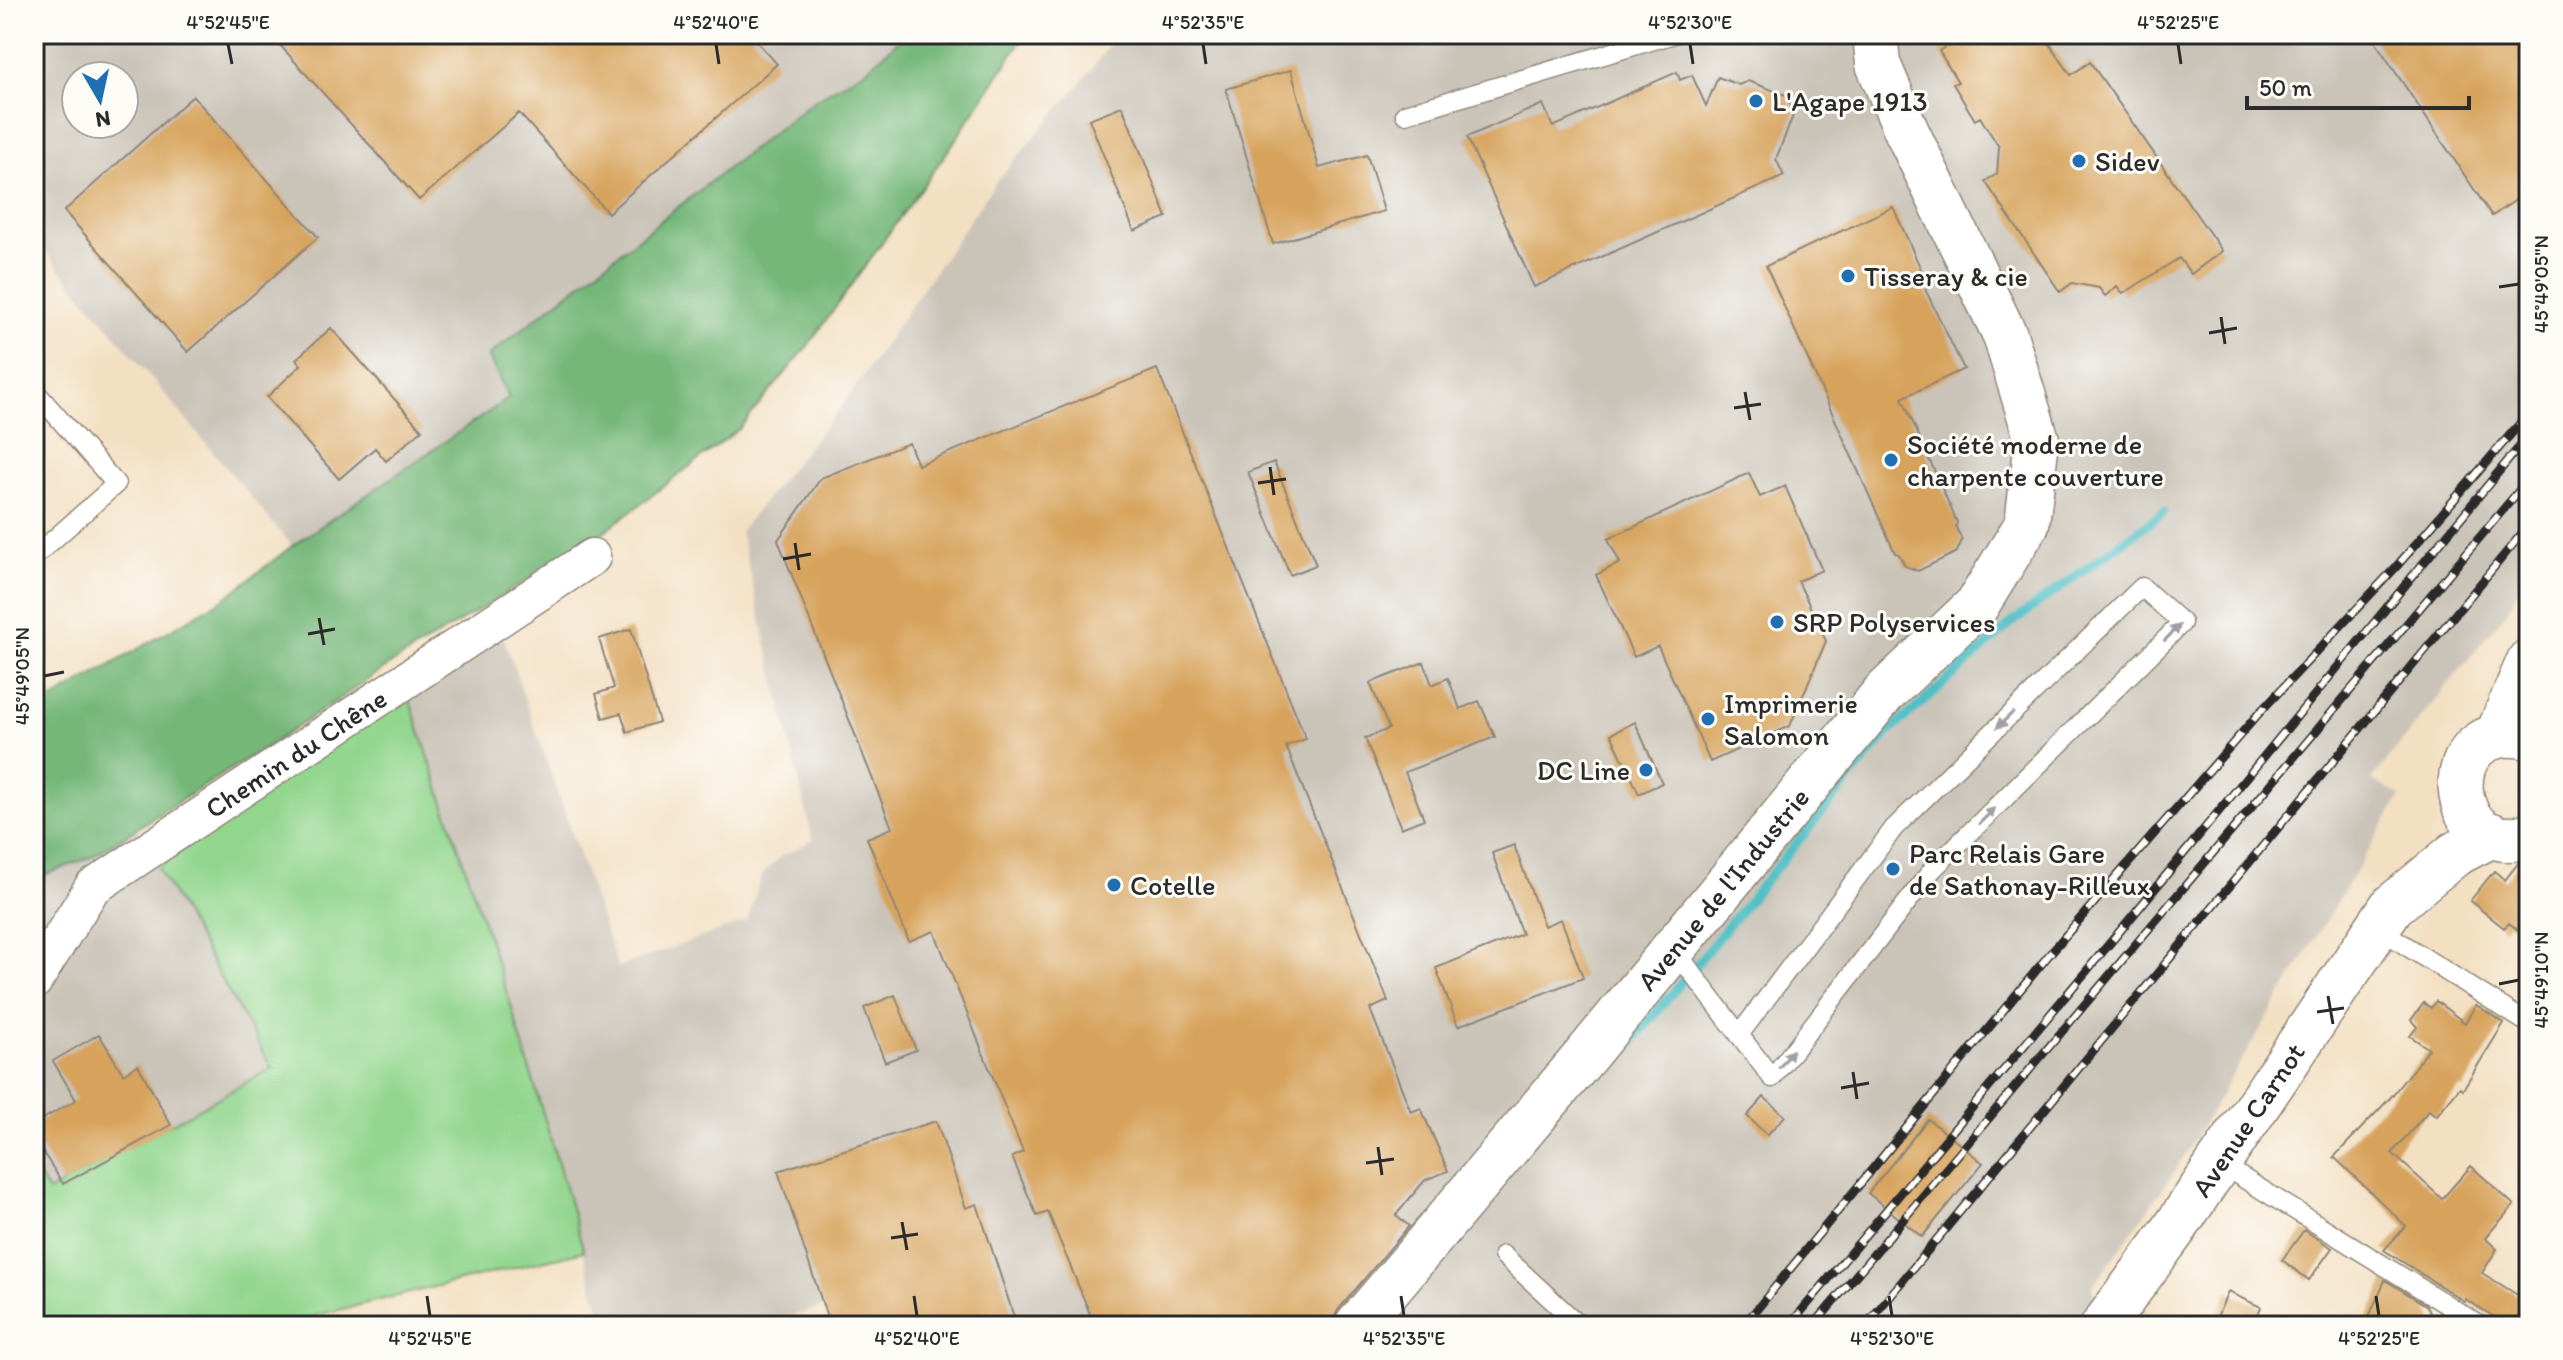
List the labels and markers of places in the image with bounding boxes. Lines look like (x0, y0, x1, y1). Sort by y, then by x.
place label: L'Agape 1913 (1772, 84, 1928, 118)
marker: L'Agape 1913 (1747, 92, 1765, 110)
place label: Sidev (2095, 144, 2160, 178)
marker: Sidev (2070, 152, 2088, 170)
place label: Tisseray & cie (1864, 259, 2028, 293)
marker: Tisseray & cie (1839, 267, 1857, 285)
place label: Société moderne de charpente couverture (1907, 427, 2164, 493)
marker: Société moderne de charpente couverture (1882, 451, 1900, 469)
place label: SRP Polyservices (1793, 605, 1995, 639)
marker: SRP Polyservices (1768, 613, 1786, 631)
place label: Imprimerie Salomon (1724, 686, 1858, 752)
marker: Imprimerie Salomon (1699, 710, 1717, 728)
place label: DC Line (1537, 753, 1630, 787)
marker: DC Line (1637, 761, 1655, 779)
place label: Parc Relais Gare de Sathonay-Rilleux (1909, 836, 2150, 902)
marker: Parc Relais Gare de Sathonay-Rilleux (1884, 860, 1902, 878)
place label: Cotelle (1130, 868, 1215, 902)
marker: Cotelle (1105, 876, 1123, 894)

